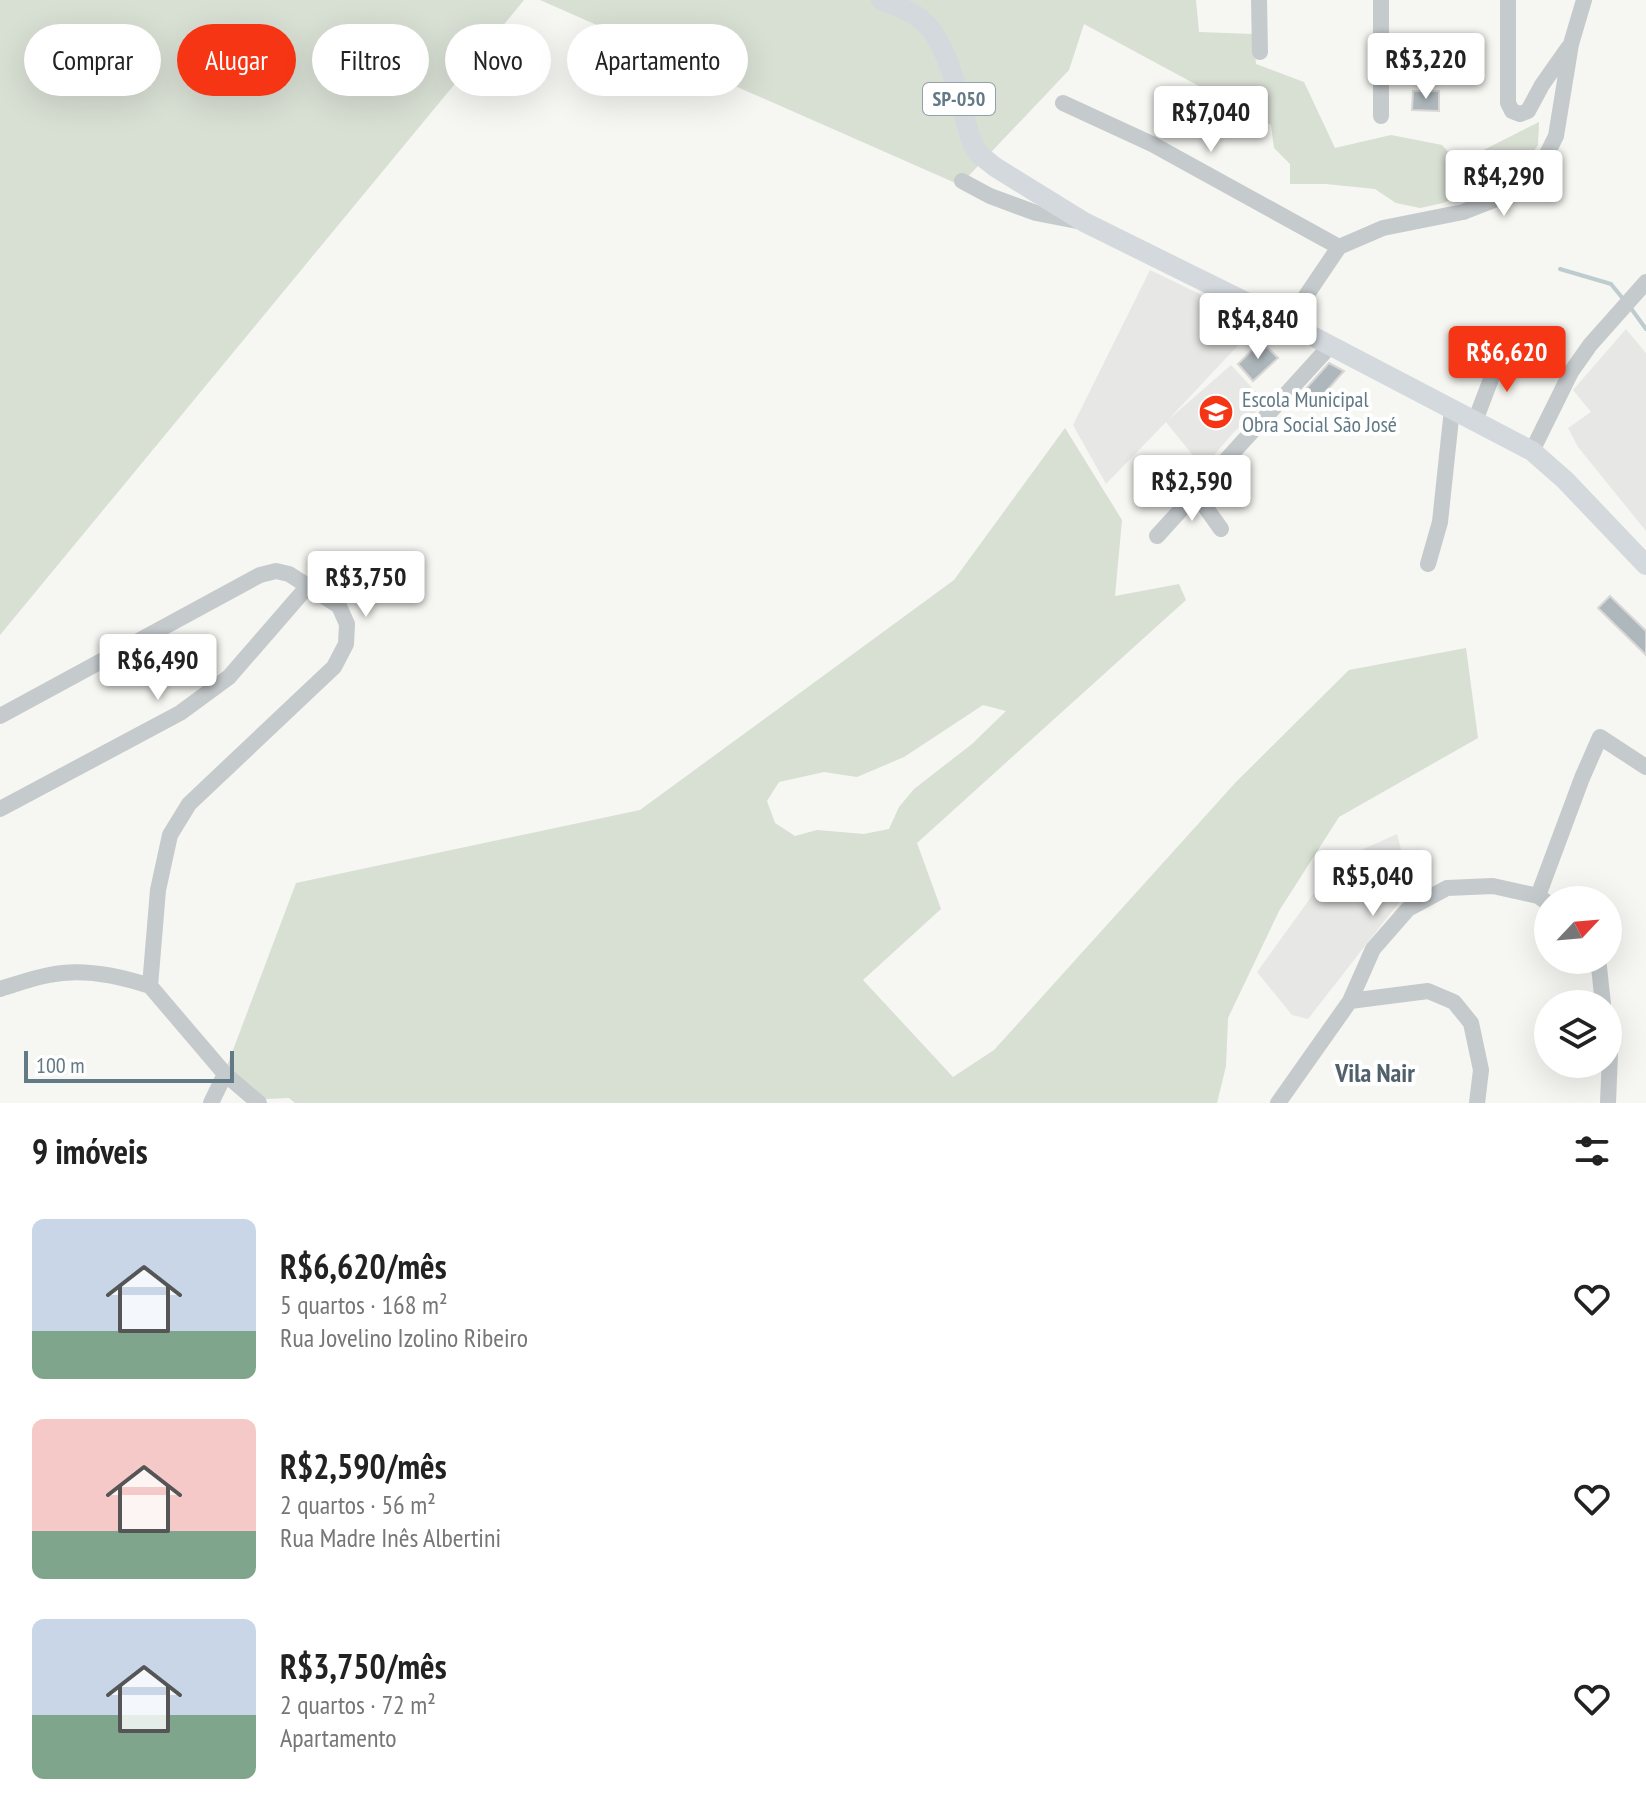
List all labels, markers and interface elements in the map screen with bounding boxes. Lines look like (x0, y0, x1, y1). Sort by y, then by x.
chip: Comprar (24, 24, 161, 96)
chip: Alugar (177, 24, 296, 96)
chip: Filtros (312, 24, 429, 96)
chip: Novo (445, 24, 551, 96)
chip: Apartamento (567, 24, 748, 96)
pin: R$3,220 (1352, 33, 1500, 101)
text: R$3,220 (1386, 42, 1466, 75)
road number: SP-050 (923, 83, 995, 115)
pin: R$7,040 (1137, 86, 1285, 154)
text: R$7,040 (1172, 95, 1250, 128)
pin: R$4,290 (1430, 150, 1578, 218)
text: R$4,290 (1464, 159, 1544, 192)
pin: R$4,840 (1184, 293, 1332, 361)
text: R$4,840 (1218, 302, 1298, 335)
pin: R$6,620 (1433, 326, 1581, 394)
text: R$6,620 (1467, 335, 1547, 368)
place label: Escola Municipal Obra Social São José (1242, 385, 1397, 438)
school or university icon: Escola Municipal Obra Social São José (1197, 393, 1235, 431)
pin: R$2,590 (1118, 455, 1266, 523)
text: R$2,590 (1152, 464, 1232, 497)
pin: R$3,750 (292, 551, 440, 619)
text: R$3,750 (326, 560, 406, 593)
pin: R$6,490 (84, 634, 232, 702)
text: R$6,490 (118, 643, 198, 676)
pin: R$5,040 (1299, 850, 1447, 918)
text: R$5,040 (1333, 859, 1413, 892)
north arrow (1534, 886, 1622, 974)
map controls (1534, 886, 1622, 1078)
button: layers (1534, 990, 1622, 1078)
scale bar (24, 1047, 234, 1083)
text: 100 m (36, 1051, 85, 1079)
district label: Vila Nair (1334, 1056, 1415, 1089)
text: 9 imóveis (32, 1129, 148, 1173)
icon: filters (1570, 1129, 1614, 1173)
text: R$6,620/mês (280, 1244, 447, 1288)
icon: home (96, 1251, 192, 1347)
icon: heart (1570, 1277, 1614, 1321)
text: 5 quartos · 168 m² (280, 1288, 448, 1321)
text: Rua Jovelino Izolino Ribeiro (280, 1321, 528, 1354)
text: R$2,590/mês (280, 1444, 447, 1488)
icon: home (96, 1451, 192, 1547)
icon: heart (1570, 1477, 1614, 1521)
text: 2 quartos · 56 m² (280, 1488, 436, 1521)
text: Rua Madre Inês Albertini (280, 1521, 501, 1554)
text: R$3,750/mês (280, 1644, 447, 1688)
icon: home (96, 1651, 192, 1747)
icon: heart (1570, 1677, 1614, 1721)
text: 2 quartos · 72 m² (280, 1688, 436, 1721)
text: Apartamento (280, 1721, 397, 1754)

